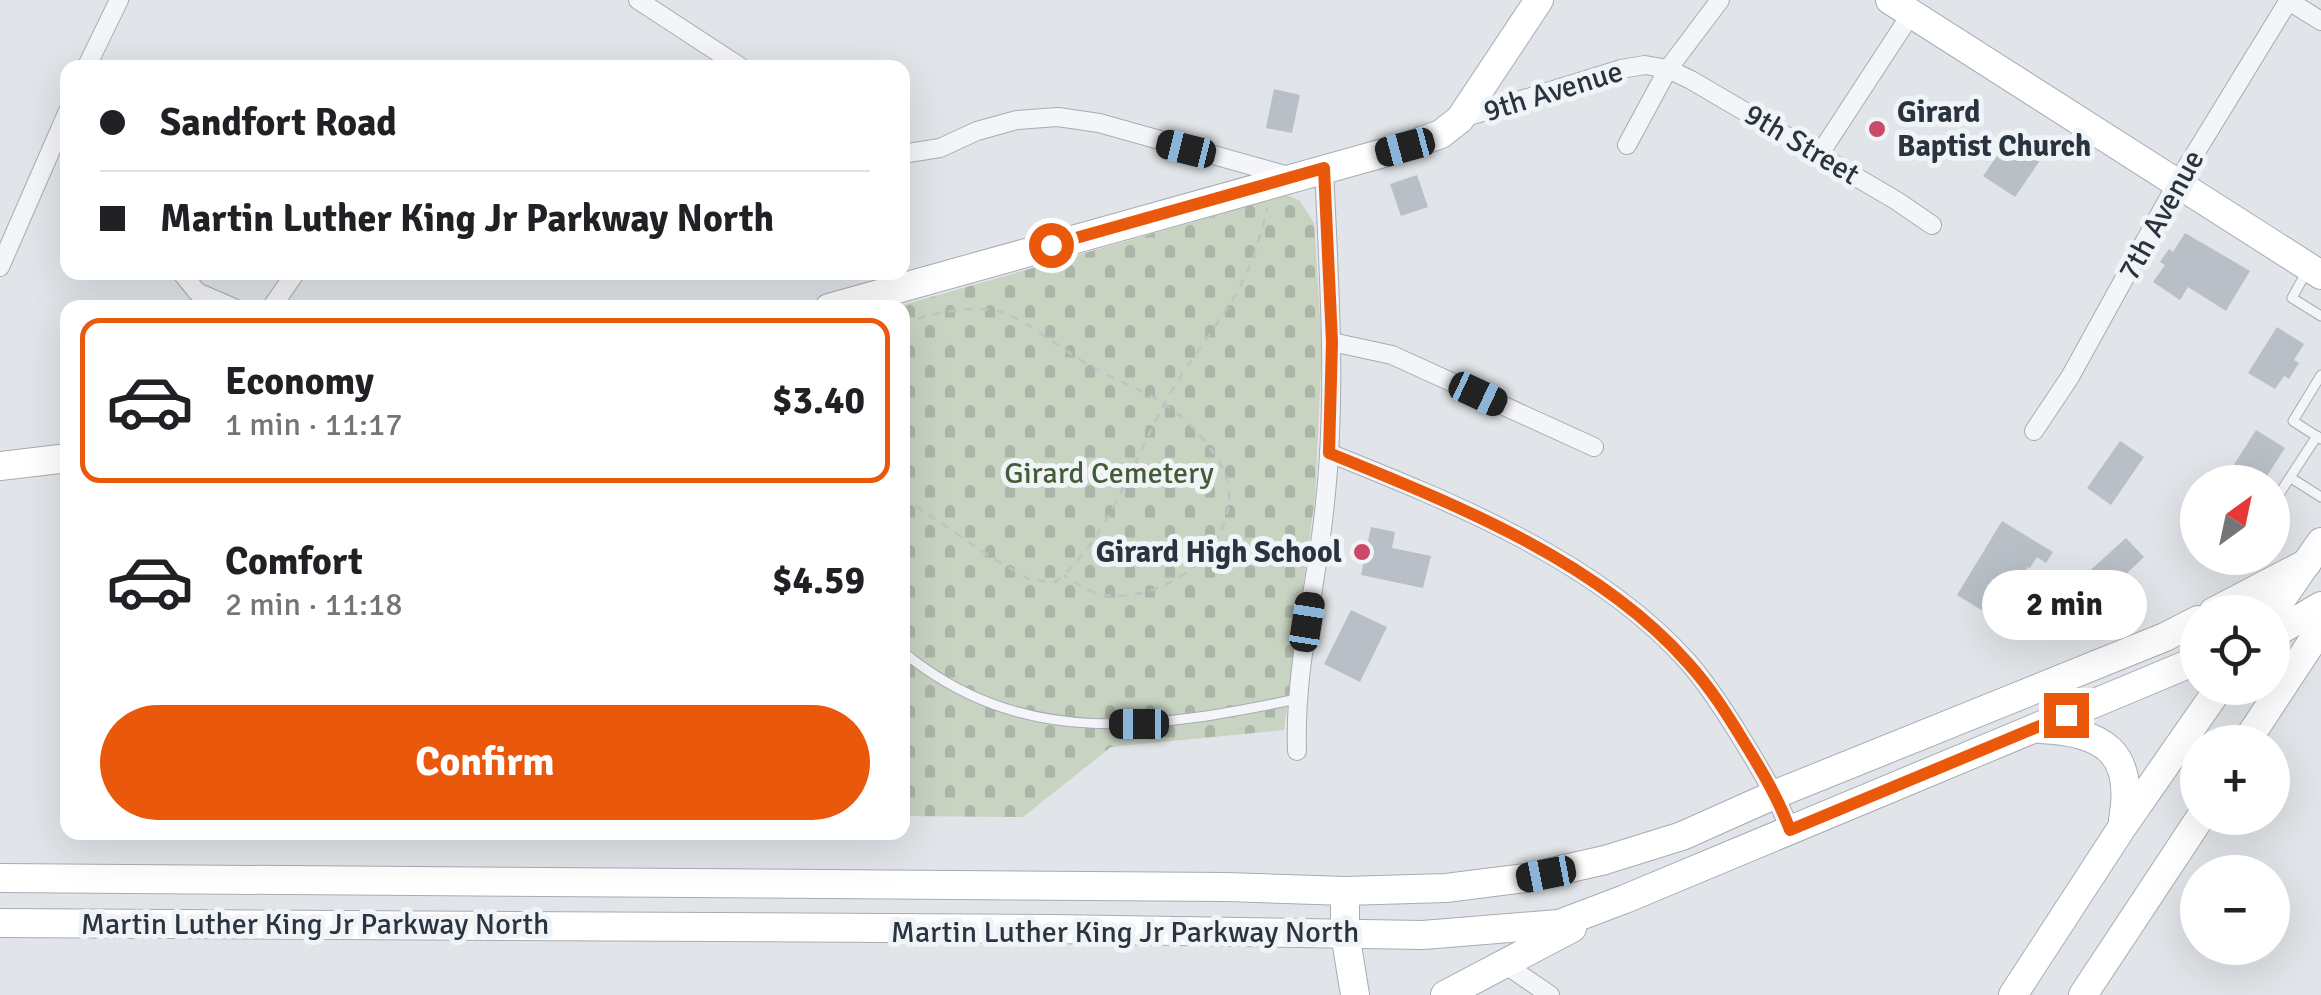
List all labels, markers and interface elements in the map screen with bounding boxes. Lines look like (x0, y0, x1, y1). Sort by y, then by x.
street label: 9th Avenue (1479, 53, 1627, 130)
place label: Girard Baptist Church (1897, 94, 2091, 165)
street label: 9th Street (1737, 96, 1866, 193)
text: Sandfort Road (160, 99, 397, 146)
marker: Girard Baptist Church (1866, 118, 1888, 140)
car (1372, 125, 1438, 169)
car (1153, 127, 1219, 171)
street label: 7th Avenue (2110, 144, 2212, 287)
text: Martin Luther King Jr Parkway North (160, 195, 774, 242)
route start (1029, 223, 1074, 268)
icon: car (105, 356, 195, 446)
text: Economy (225, 358, 374, 405)
car (1444, 368, 1512, 420)
text: $3.40 (772, 377, 865, 424)
text: 1 min · 11:17 (225, 405, 403, 444)
park label: Girard Cemetery (1004, 455, 1214, 492)
north arrow (2180, 465, 2290, 575)
map controls (2180, 465, 2290, 965)
place label: Girard High School (1096, 534, 1342, 571)
icon: car (105, 536, 195, 626)
text: Comfort (225, 538, 363, 585)
marker: Girard High School (1351, 541, 1373, 563)
text: $4.59 (772, 557, 865, 604)
callout: 2 min (1984, 570, 2148, 640)
text: 2 min · 11:18 (225, 585, 403, 624)
text: 2 min (2026, 585, 2103, 624)
car (1287, 590, 1327, 654)
button: locate (2180, 595, 2290, 705)
route end (2044, 693, 2089, 738)
button: Confirm (100, 705, 870, 820)
car (1109, 709, 1169, 739)
button: + (2180, 725, 2290, 835)
car (1514, 854, 1578, 894)
button: − (2180, 855, 2290, 965)
street label: Martin Luther King Jr Parkway North (81, 906, 549, 943)
street label: Martin Luther King Jr Parkway North (891, 914, 1359, 951)

